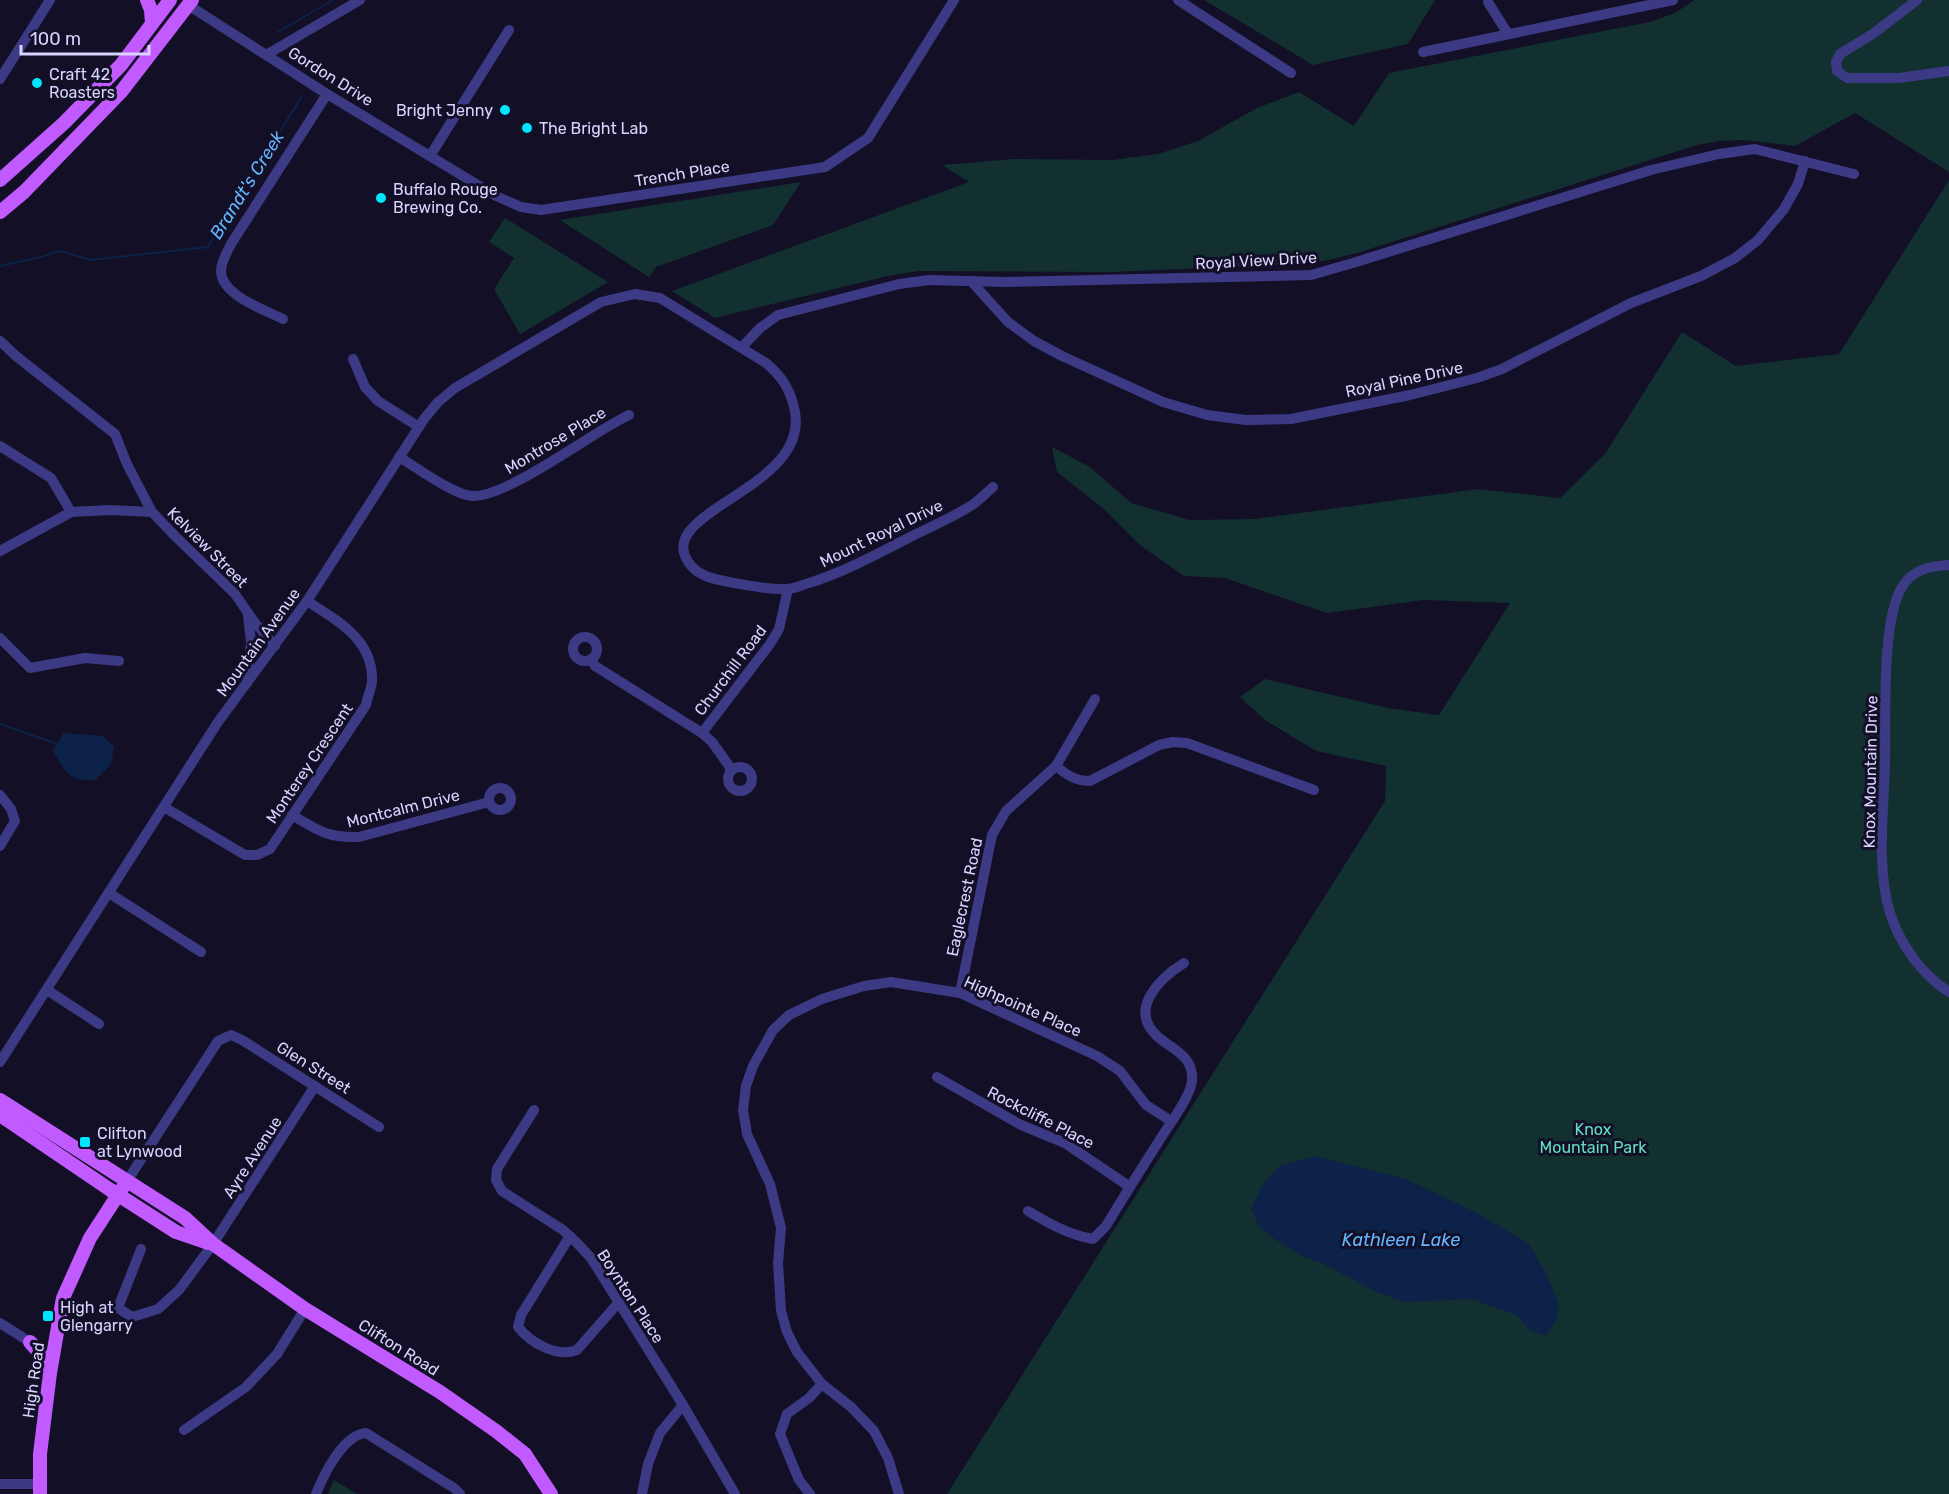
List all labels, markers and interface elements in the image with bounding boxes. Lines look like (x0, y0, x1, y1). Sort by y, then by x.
scale bar (21, 18, 148, 56)
text: 100 m (30, 28, 81, 50)
street label: Gordon Drive (285, 43, 377, 110)
place label: Craft 42 Roasters (49, 65, 115, 102)
marker: Craft 42 Roasters (30, 76, 44, 90)
place label: Bright Jenny (396, 101, 493, 120)
marker: Bright Jenny (498, 103, 512, 117)
place label: The Bright Lab (539, 119, 648, 138)
marker: The Bright Lab (520, 121, 534, 135)
water label: Brandt's Creek (205, 126, 289, 243)
street label: Trench Place (633, 157, 731, 190)
place label: Buffalo Rouge Brewing Co. (393, 180, 498, 217)
marker: Buffalo Rouge Brewing Co. (374, 191, 388, 205)
street label: Royal View Drive (1195, 248, 1317, 273)
street label: Royal Pine Drive (1344, 358, 1465, 401)
street label: Montrose Place (501, 403, 609, 478)
street label: Mount Royal Drive (817, 495, 946, 571)
street label: Kelview Street (163, 503, 252, 592)
street label: Mountain Avenue (213, 584, 304, 700)
street label: Churchill Road (690, 621, 770, 719)
street label: Knox Mountain Drive (1860, 695, 1881, 849)
street label: Monterey Crescent (262, 700, 357, 827)
street label: Montcalm Drive (345, 785, 462, 832)
street label: Eaglecrest Road (943, 836, 986, 958)
street label: Highpointe Place (961, 972, 1085, 1041)
street label: Glen Street (273, 1037, 354, 1098)
street label: Rockcliffe Place (984, 1082, 1097, 1153)
street label: Ayre Avenue (219, 1113, 286, 1202)
park label: Knox Mountain Park (1540, 1120, 1647, 1157)
place label: Clifton at Lynwood (97, 1124, 182, 1161)
marker: Clifton at Lynwood (78, 1135, 92, 1149)
water label: Kathleen Lake (1342, 1229, 1460, 1251)
street label: Boynton Place (593, 1246, 668, 1347)
place label: High at Glengarry (60, 1298, 133, 1335)
marker: High at Glengarry (41, 1309, 55, 1323)
street label: Clifton Road (355, 1315, 443, 1380)
street label: High Road (19, 1341, 48, 1419)

